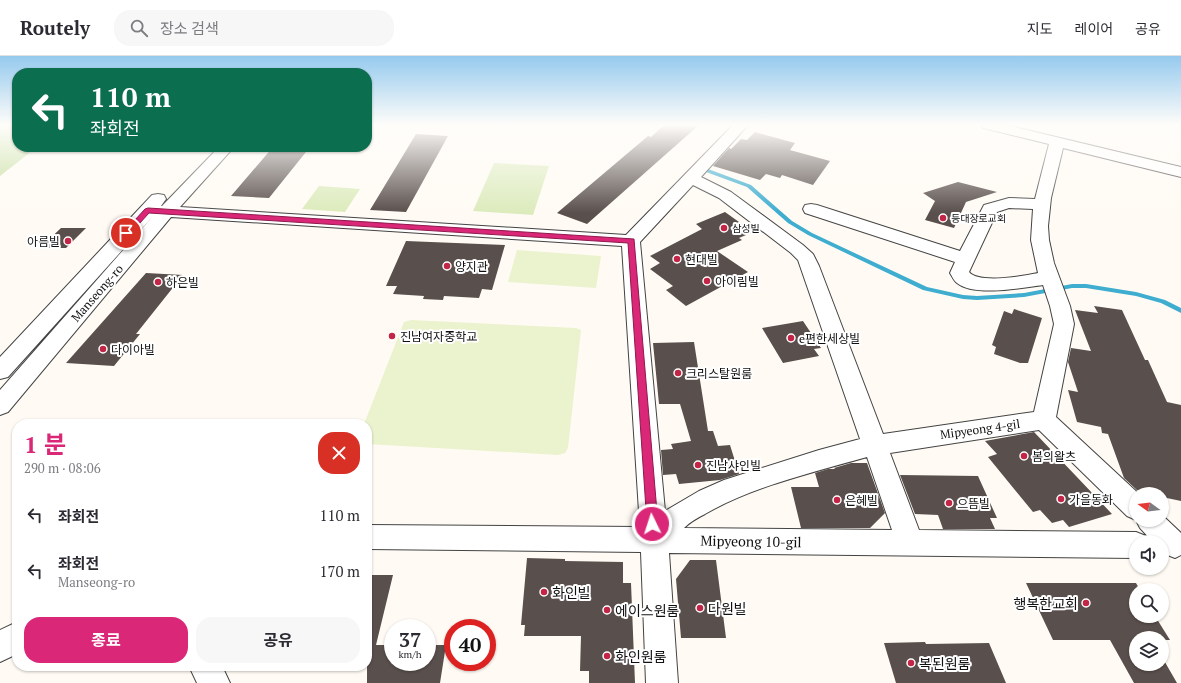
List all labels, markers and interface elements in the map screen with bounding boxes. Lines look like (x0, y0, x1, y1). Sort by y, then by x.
search box (114, 10, 394, 46)
text: Routely (20, 15, 90, 40)
icon: search (128, 17, 150, 39)
text: 장소 검색 (160, 18, 219, 38)
text: 지도 (1027, 19, 1053, 38)
text: 레이어 (1075, 19, 1113, 38)
text: 공유 (1135, 19, 1161, 38)
text: 110 m (90, 78, 171, 115)
icon: left (24, 84, 76, 136)
text: 좌회전 (90, 116, 140, 140)
place label: 등대장로교회 (951, 212, 1006, 225)
marker: 등대장로교회 (938, 213, 948, 223)
pin (109, 216, 143, 250)
icon: arrive (115, 222, 137, 244)
place label: 삼성빌 (732, 222, 760, 235)
marker: 삼성빌 (719, 223, 729, 233)
place label: 아름빌 (27, 234, 60, 249)
marker: 아름빌 (63, 236, 73, 246)
place label: 현대빌 (685, 252, 718, 267)
marker: 현대빌 (672, 254, 682, 264)
place label: 양지관 (455, 259, 488, 274)
street label: Manseong-ro (68, 261, 126, 325)
marker: 양지관 (442, 261, 452, 271)
place label: 아이림빌 (715, 274, 759, 289)
place label: 하은빌 (166, 275, 199, 290)
marker: 아이림빌 (702, 276, 712, 286)
marker: 하은빌 (153, 277, 163, 287)
place label: 진남여자중학교 (400, 329, 477, 344)
marker: 진남여자중학교 (387, 331, 397, 341)
place label: e편한세상빌 (799, 331, 860, 346)
marker: e편한세상빌 (786, 333, 796, 343)
place label: 다이아빌 (111, 342, 155, 357)
marker: 다이아빌 (98, 344, 108, 354)
place label: 크리스탈원룸 (686, 366, 752, 381)
marker: 크리스탈원룸 (673, 368, 683, 378)
street label: Mipyeong 4-gil (939, 416, 1021, 442)
text: 1 분 (24, 428, 66, 460)
button: close (318, 432, 360, 474)
place label: 봄의왈츠 (1032, 449, 1076, 464)
marker: 봄의왈츠 (1019, 451, 1029, 461)
place label: 진남샤인빌 (706, 458, 761, 473)
text: 290 m · 08:06 (24, 459, 101, 477)
marker: 진남샤인빌 (693, 460, 703, 470)
north arrow (1129, 487, 1169, 527)
map controls (1129, 487, 1169, 671)
place label: 가을동화 (1069, 492, 1113, 507)
place label: 은혜빌 (845, 493, 878, 508)
marker: 가을동화 (1056, 494, 1066, 504)
marker: 은혜빌 (832, 495, 842, 505)
place label: 으뜸빌 (957, 496, 990, 511)
marker: 으뜸빌 (944, 498, 954, 508)
position arrow (631, 503, 673, 545)
icon: left (24, 504, 46, 526)
text: 110 m (319, 505, 360, 525)
text: 좌회전 (58, 506, 99, 526)
street label: Mipyeong 10-gil (700, 531, 802, 551)
button: sound (1129, 535, 1169, 575)
text: 좌회전 (58, 553, 99, 573)
icon: left (24, 560, 46, 582)
text: 170 m (319, 561, 360, 581)
text: Manseong-ro (58, 573, 135, 591)
place label: 화인빌 (552, 583, 591, 602)
button: search (1129, 583, 1169, 623)
marker: 화인빌 (539, 587, 549, 597)
place label: 행복한교회 (1014, 594, 1078, 613)
marker: 행복한교회 (1081, 598, 1091, 608)
place label: 다원빌 (708, 599, 747, 618)
place label: 에이스원룸 (615, 601, 680, 620)
marker: 다원빌 (695, 603, 705, 613)
marker: 에이스원룸 (602, 605, 612, 615)
button: 종료 (24, 617, 188, 663)
button: 공유 (196, 617, 360, 663)
speed limit sign: 40 (444, 619, 496, 671)
text: 37 (399, 626, 421, 653)
button: layers (1129, 631, 1169, 671)
place label: 화인원룸 (615, 647, 667, 666)
text: km/h (398, 648, 422, 661)
marker: 화인원룸 (602, 651, 612, 661)
place label: 복된원룸 (919, 654, 971, 673)
marker: 복된원룸 (906, 658, 916, 668)

